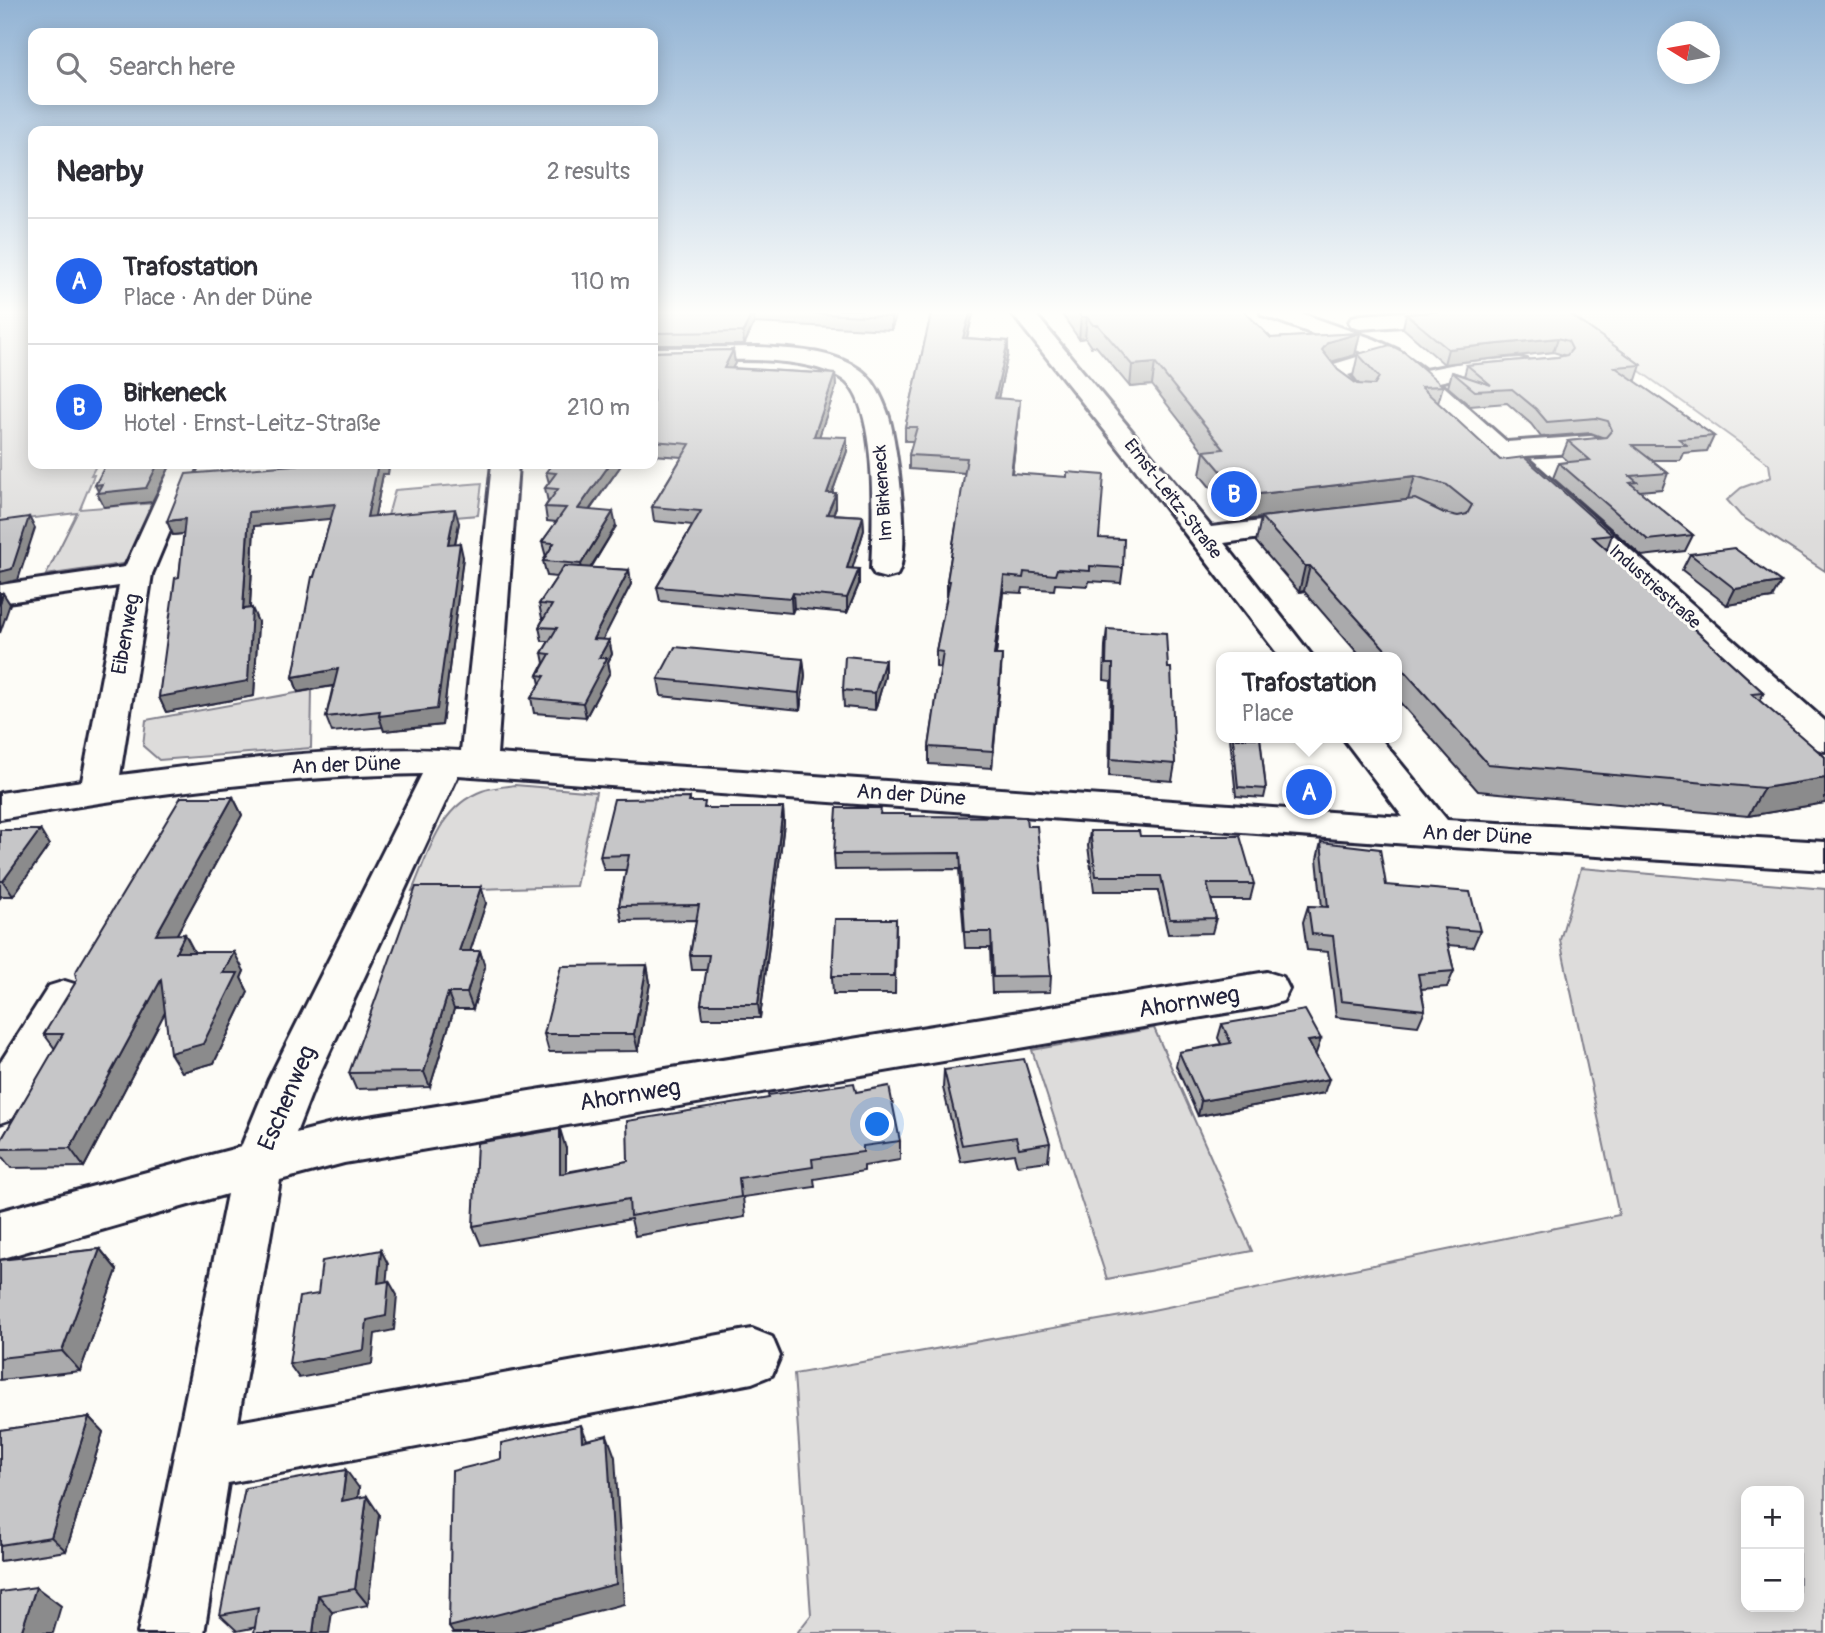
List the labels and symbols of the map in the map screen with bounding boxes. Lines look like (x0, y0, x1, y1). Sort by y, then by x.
north arrow (1657, 21, 1720, 84)
street label: Ernst-Leitz-Straße (1119, 434, 1227, 564)
street label: Im Birkeneck (868, 444, 898, 542)
pin: B (1211, 468, 1257, 520)
street label: Industriestraße (1604, 540, 1706, 634)
street label: Eibenweg (106, 591, 146, 677)
street label: An der Düne (291, 750, 402, 780)
pin: A (1286, 766, 1332, 818)
street label: An der Düne (856, 778, 967, 812)
street label: An der Düne (1422, 819, 1533, 851)
street label: Ahornweg (1136, 980, 1242, 1024)
street label: Eschenweg (252, 1041, 322, 1155)
street label: Ahornweg (577, 1073, 683, 1117)
your location (860, 1107, 894, 1141)

